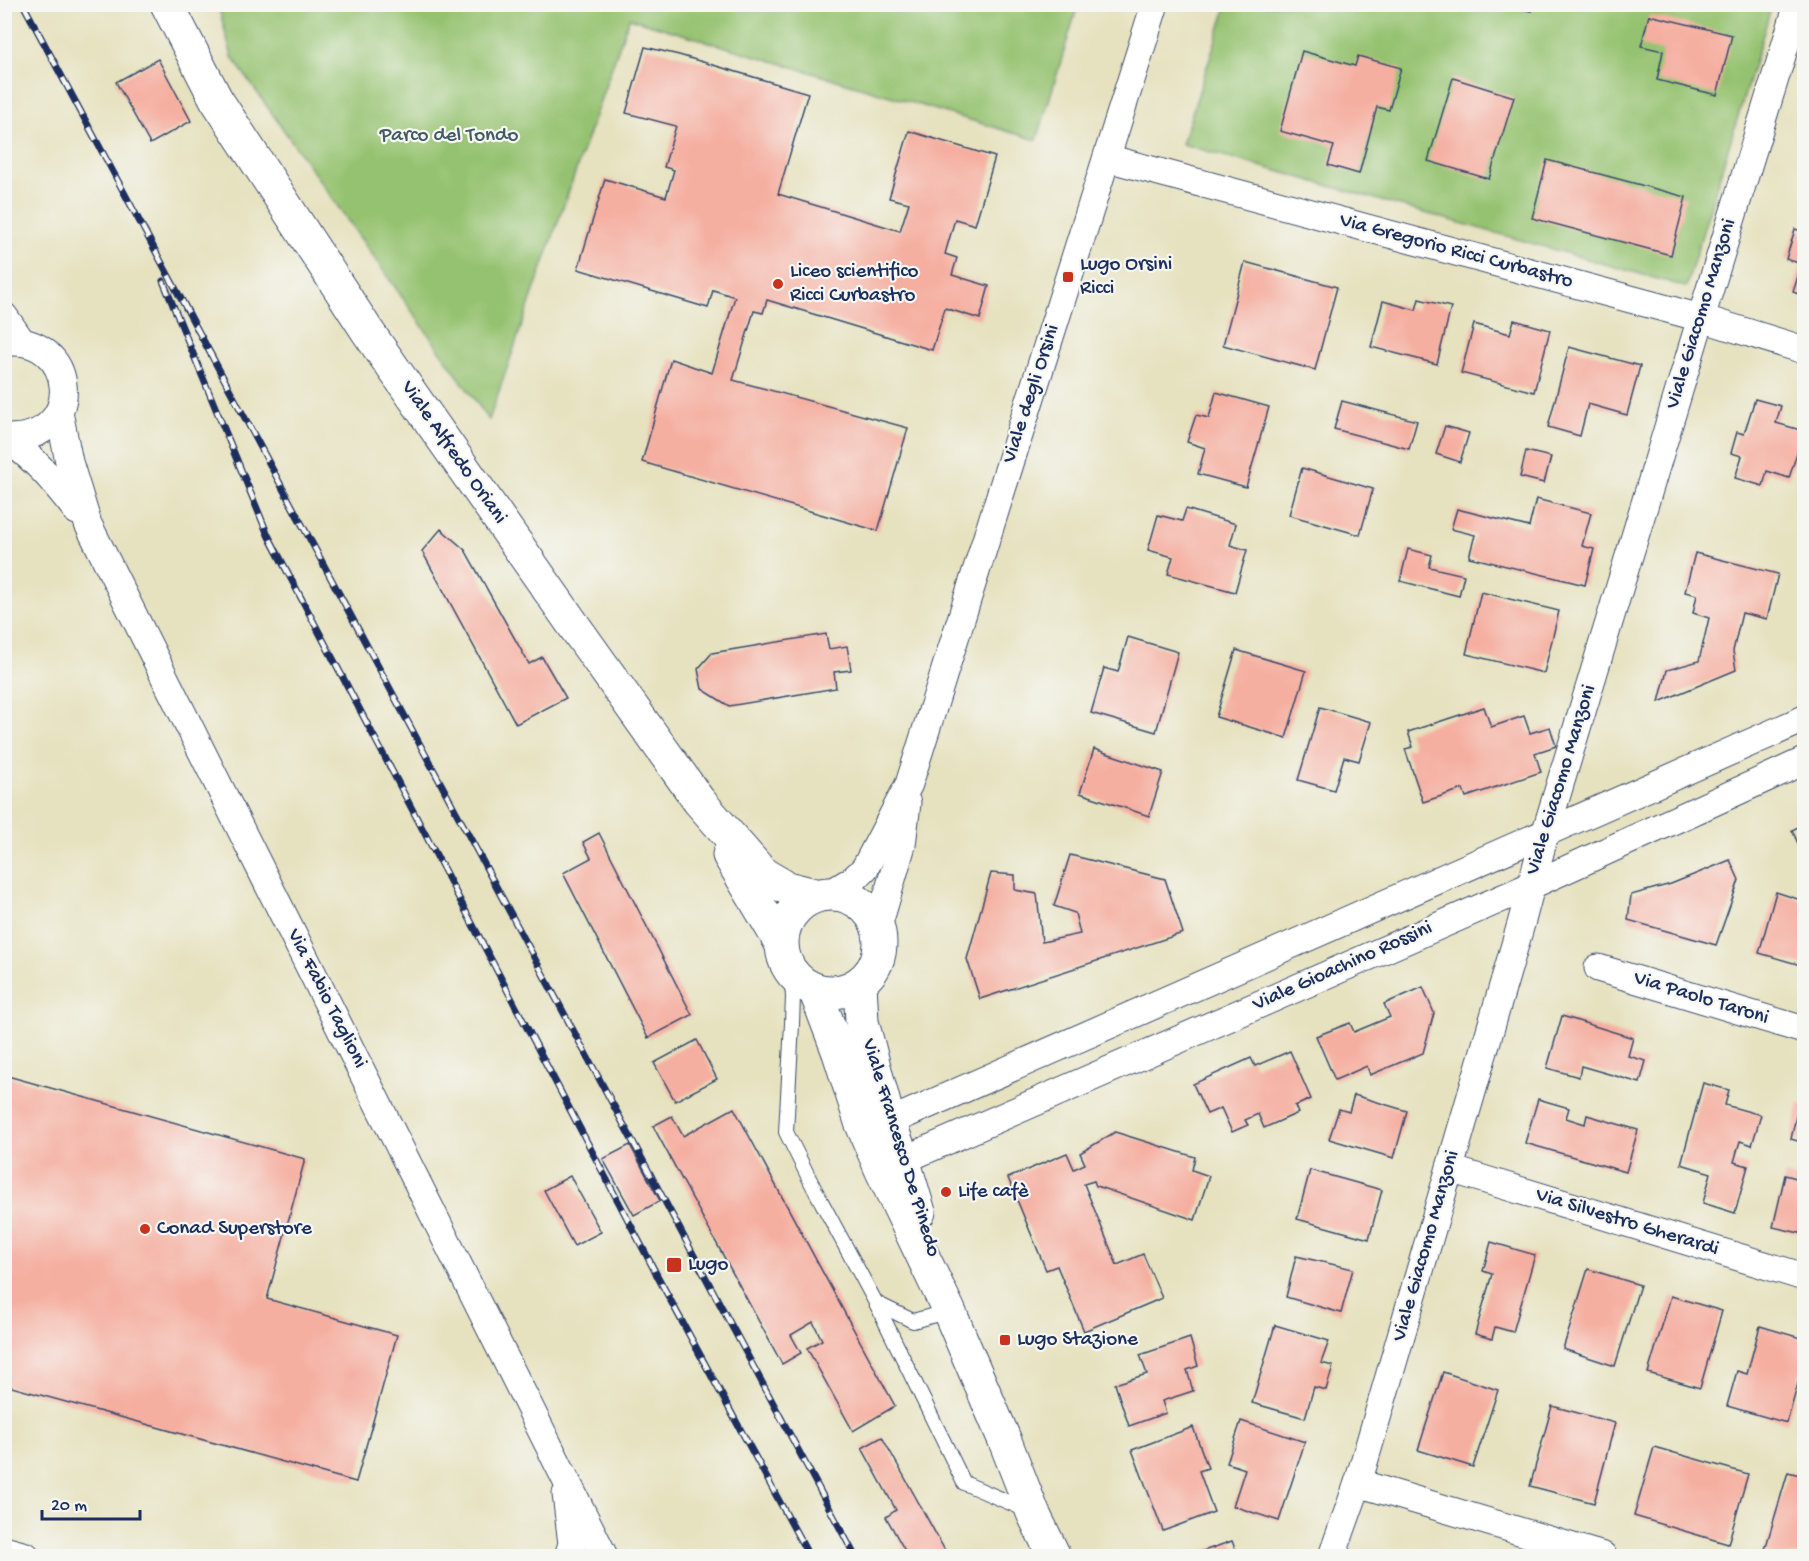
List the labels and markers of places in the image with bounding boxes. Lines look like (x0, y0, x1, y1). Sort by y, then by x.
place label: Lugo Orsini Ricci (1080, 253, 1172, 302)
place label: Liceo scientifico Ricci Curbastro (790, 260, 919, 309)
marker: Lugo Orsini Ricci (1061, 270, 1075, 284)
marker: Liceo scientifico Ricci Curbastro (771, 277, 785, 291)
place label: Life cafè (958, 1180, 1030, 1205)
marker: Life cafè (939, 1185, 953, 1199)
place label: Conad Superstore (157, 1217, 313, 1242)
marker: Conad Superstore (138, 1222, 152, 1236)
place label: Lugo (688, 1253, 728, 1278)
marker: Lugo (665, 1256, 683, 1274)
place label: Lugo Stazione (1017, 1328, 1139, 1353)
marker: Lugo Stazione (998, 1333, 1012, 1347)

